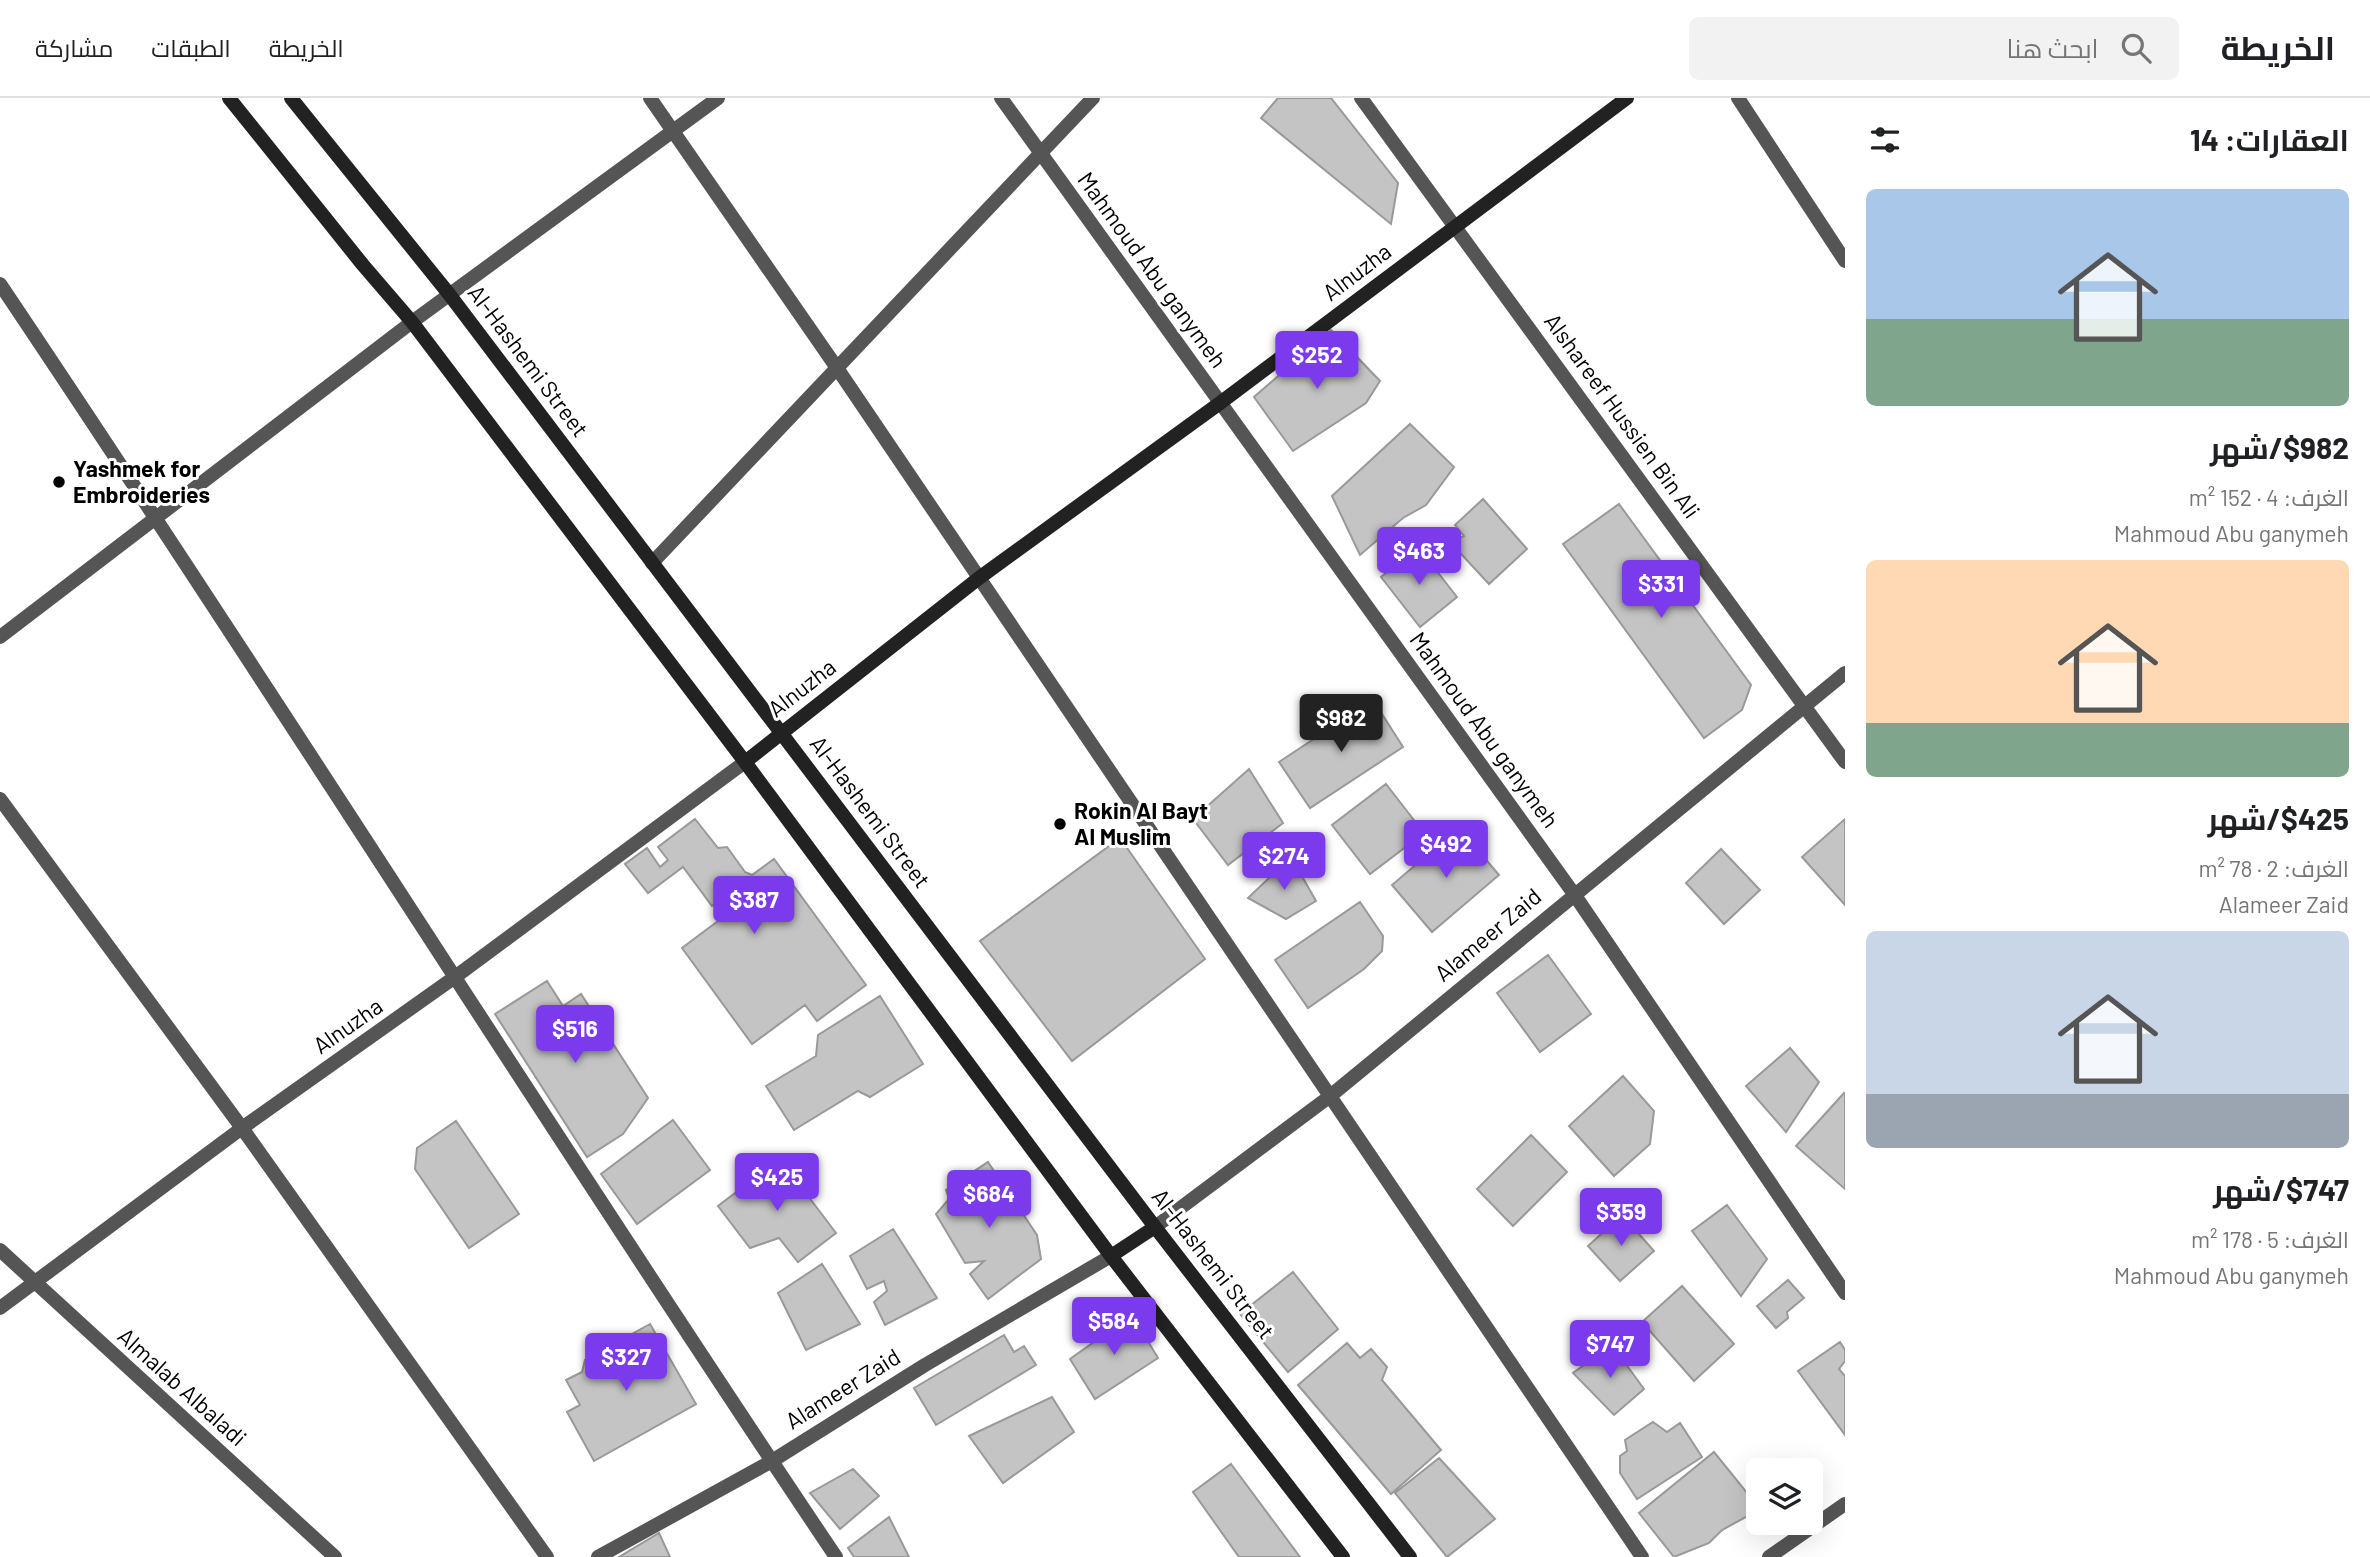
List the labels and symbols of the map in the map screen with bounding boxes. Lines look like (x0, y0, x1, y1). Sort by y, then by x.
street label: Mahmoud Abu ganymeh (1072, 166, 1233, 373)
street label: Alnuzha (1317, 236, 1396, 306)
street label: Al-Hashemi Street (463, 279, 595, 442)
street label: Alshareef Hussien Bin Ali (1539, 307, 1707, 523)
pin: $252 (1276, 331, 1358, 391)
place label: Yashmek for Embroideries (73, 454, 210, 508)
marker: Yashmek for Embroideries (51, 474, 67, 490)
pin: $463 (1378, 528, 1460, 587)
pin: $331 (1620, 560, 1702, 620)
street label: Mahmoud Abu ganymeh (1404, 626, 1565, 833)
street label: Alnuzha (762, 652, 841, 722)
pin: $982 (1300, 694, 1382, 754)
street label: Al-Hashemi Street (805, 730, 937, 893)
place label: Rokin Al Bayt Al Muslim (1074, 796, 1208, 850)
marker: Rokin Al Bayt Al Muslim (1052, 816, 1068, 832)
pin: $492 (1405, 820, 1487, 880)
pin: $274 (1243, 832, 1325, 892)
pin: $387 (713, 876, 795, 936)
street label: Alameer Zaid (1428, 882, 1546, 987)
street label: Alnuzha (307, 991, 388, 1059)
pin: $516 (534, 1006, 616, 1065)
pin: $425 (736, 1154, 818, 1213)
pin: $684 (948, 1170, 1030, 1230)
street label: Al-Hashemi Street (1146, 1183, 1281, 1344)
pin: $359 (1580, 1188, 1662, 1248)
pin: $584 (1073, 1298, 1155, 1357)
pin: $747 (1569, 1320, 1651, 1380)
street label: Almalab Albaladi (113, 1321, 253, 1451)
pin: $327 (585, 1334, 667, 1393)
street label: Alameer Zaid (780, 1342, 905, 1435)

